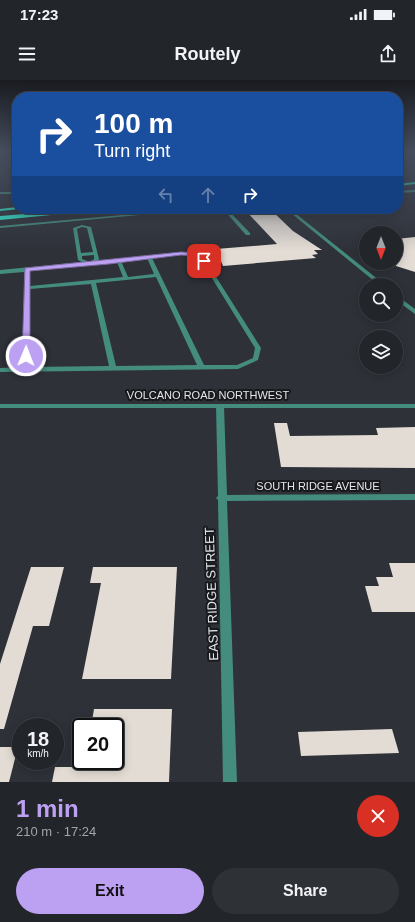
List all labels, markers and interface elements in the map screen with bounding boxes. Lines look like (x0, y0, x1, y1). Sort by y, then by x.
text: 17:23 (20, 6, 58, 23)
icon: menu (16, 43, 38, 65)
icon: share (377, 43, 399, 65)
text: Routely (174, 44, 241, 64)
icon: right (28, 108, 80, 160)
text: 100 m (94, 108, 173, 139)
text: Turn right (94, 141, 170, 161)
icon: left (155, 184, 177, 206)
icon: ahead (197, 184, 219, 206)
icon: right (239, 184, 261, 206)
north arrow (359, 226, 403, 270)
map controls (359, 226, 403, 374)
pin (187, 244, 221, 278)
icon: arrive (193, 250, 215, 272)
button: search (359, 278, 403, 322)
button: layers (359, 330, 403, 374)
position arrow (5, 335, 47, 377)
street label: VOLCANO ROAD NORTHWEST (127, 389, 289, 401)
street label: SOUTH RIDGE AVENUE (256, 480, 380, 492)
street label: EAST RIDGE STREET (202, 527, 221, 661)
speed limit sign: 20 (72, 718, 124, 770)
text: 18 (27, 728, 49, 750)
text: km/h (27, 748, 49, 759)
text: 1 min (16, 795, 79, 822)
button: close (357, 795, 399, 837)
text: 210 m · 17:24 (16, 824, 96, 839)
button: Exit (16, 868, 204, 914)
button: Share (212, 868, 399, 914)

